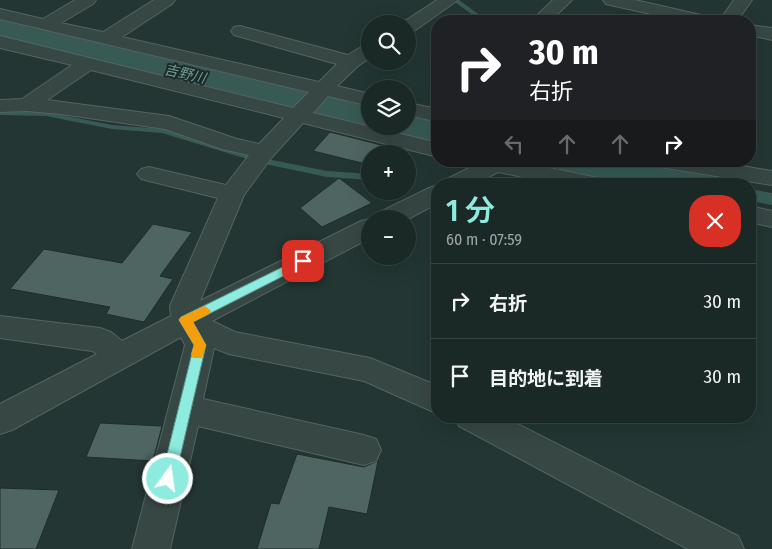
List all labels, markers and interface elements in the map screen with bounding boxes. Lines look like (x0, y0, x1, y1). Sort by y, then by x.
map controls (361, 15, 416, 265)
button: search (361, 15, 416, 70)
text: 30 m (529, 31, 599, 73)
icon: right (446, 35, 511, 100)
water label: 吉野川 (163, 61, 209, 87)
text: 右折 (529, 78, 573, 105)
button: layers (361, 80, 416, 135)
icon: left (500, 130, 528, 158)
icon: ahead (553, 130, 581, 158)
icon: ahead (606, 130, 634, 158)
icon: right (659, 130, 687, 158)
button: + (361, 145, 416, 200)
text: 1 分 (446, 193, 495, 229)
button: close (689, 195, 741, 247)
button: − (361, 210, 416, 265)
text: 60 m · 07:59 (446, 230, 522, 249)
pin (282, 240, 324, 282)
icon: arrive (289, 247, 317, 275)
icon: right (446, 287, 474, 315)
text: 30 m (703, 290, 741, 313)
text: 右折 (489, 292, 527, 315)
icon: arrive (446, 362, 474, 390)
text: 30 m (703, 365, 741, 388)
text: 目的地に到着 (489, 367, 603, 390)
position arrow (141, 452, 193, 504)

